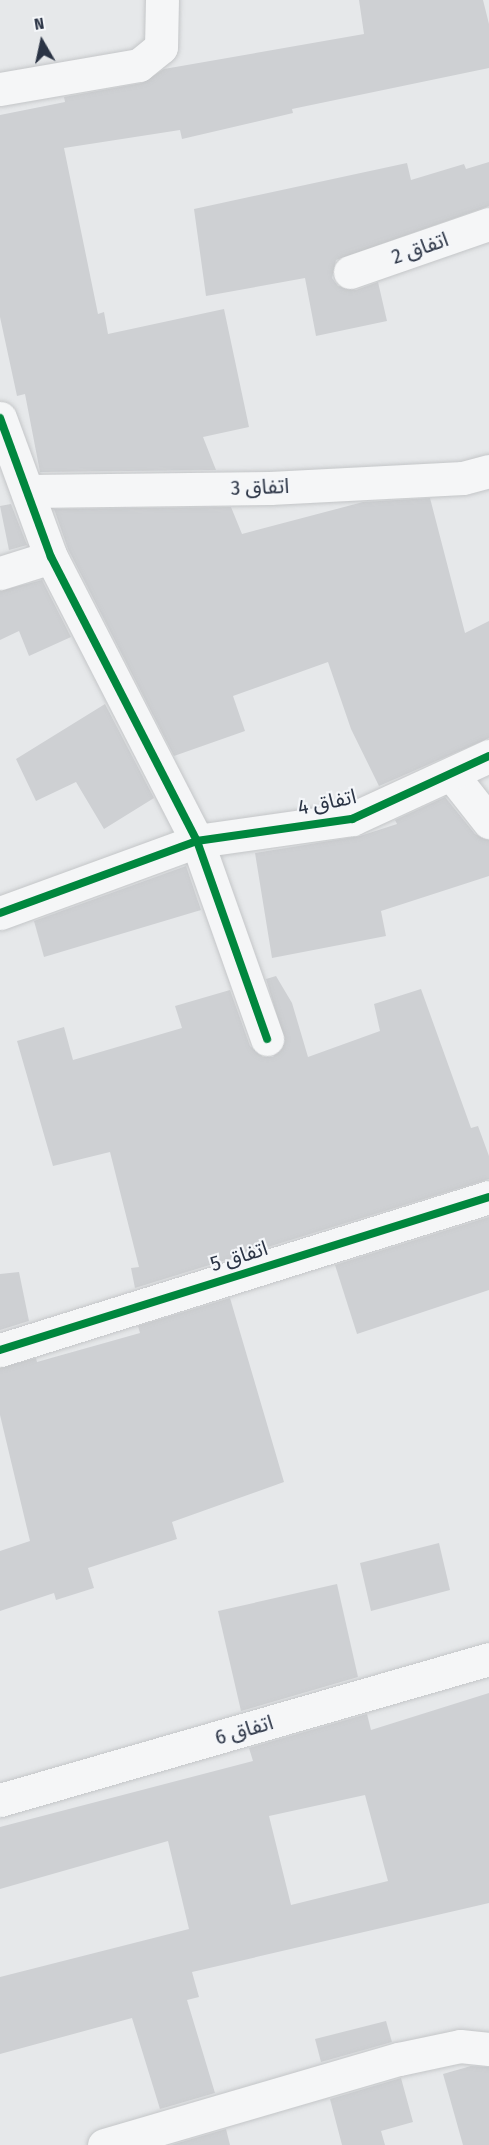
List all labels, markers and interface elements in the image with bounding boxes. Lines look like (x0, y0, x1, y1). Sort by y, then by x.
north arrow (12, 12, 72, 72)
text: N (33, 14, 45, 34)
street label: اتفاق 2 (388, 227, 452, 269)
street label: اتفاق 3 (230, 473, 290, 501)
street label: اتفاق 4 (295, 784, 359, 820)
street label: اتفاق 5 (207, 1235, 271, 1277)
street label: اتفاق 6 (212, 1710, 276, 1750)

